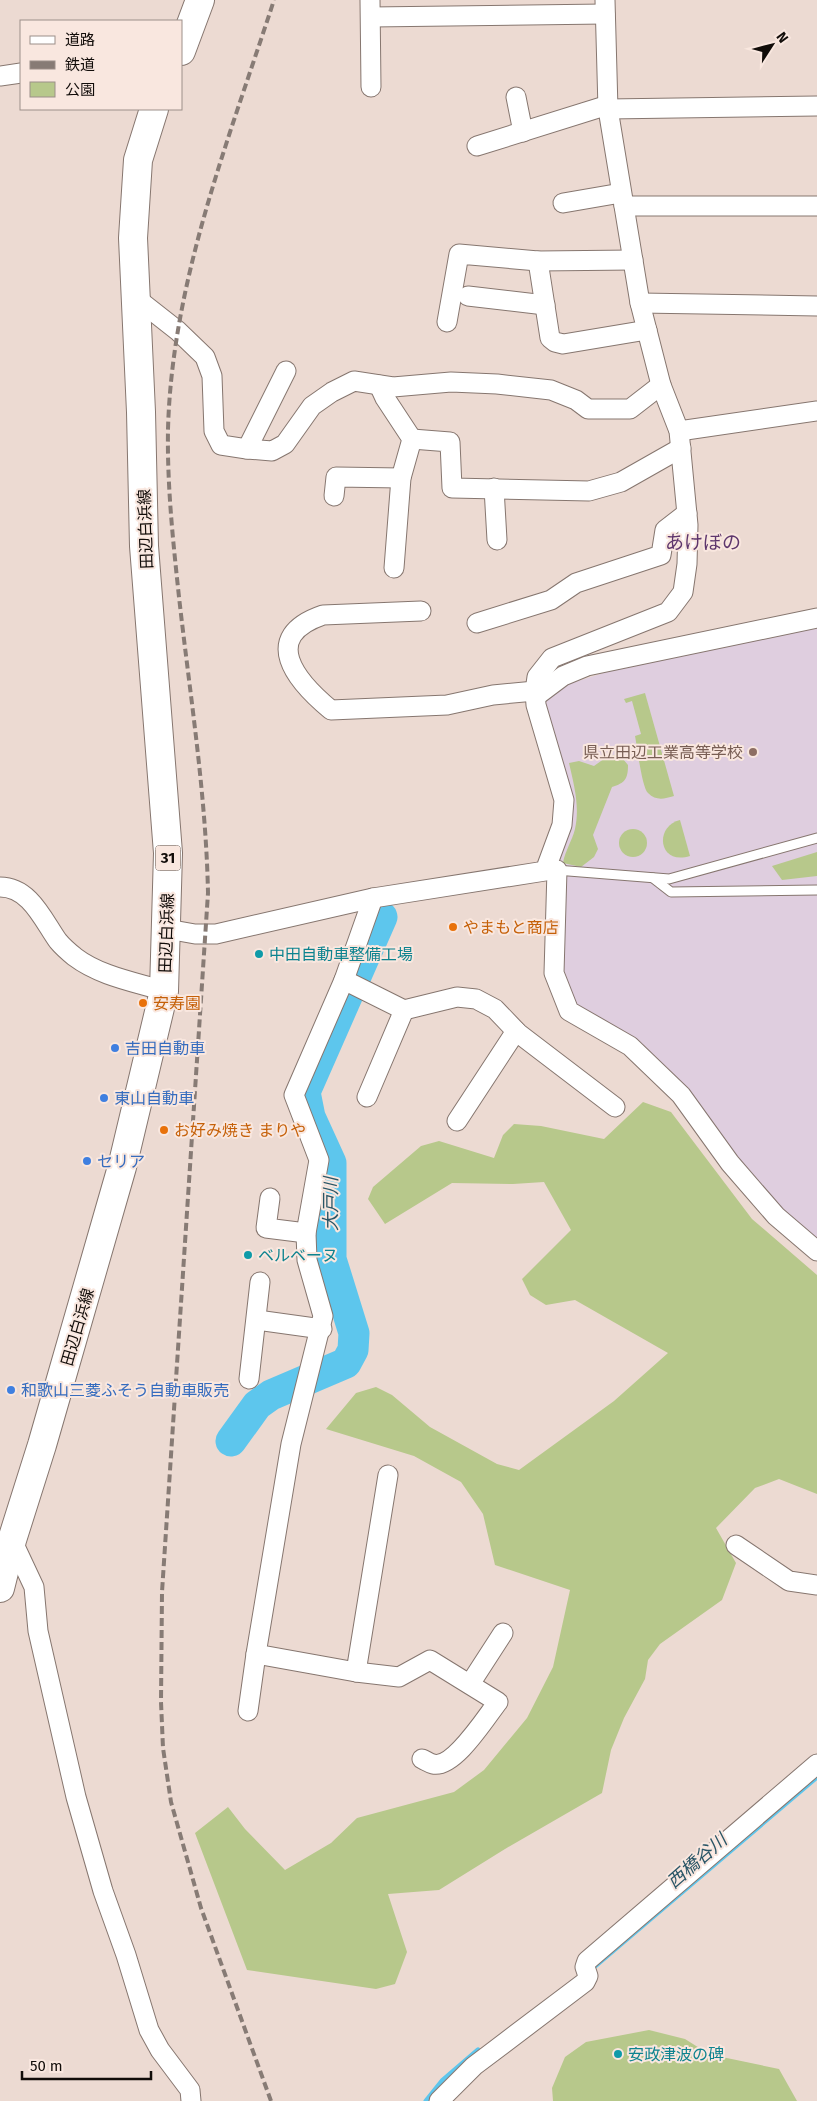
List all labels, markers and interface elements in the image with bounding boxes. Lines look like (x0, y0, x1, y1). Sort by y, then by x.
legend (20, 20, 182, 110)
north arrow (747, 20, 797, 70)
text: N (773, 29, 792, 46)
text: 道路 (65, 31, 95, 49)
text: 鉄道 (65, 56, 95, 74)
text: 公園 (65, 81, 95, 99)
street label: 田辺白浜線 (135, 489, 156, 569)
district label: あけぼの (665, 531, 741, 554)
place label: 県立田辺工業高等学校 (583, 743, 743, 762)
marker: 県立田辺工業高等学校 (747, 746, 759, 758)
road number: 31 (156, 846, 180, 870)
street label: 田辺白浜線 (156, 893, 177, 973)
place label: やまもと商店 (463, 918, 559, 937)
marker: やまもと商店 (447, 921, 459, 933)
place label: 中田自動車整備工場 (269, 945, 413, 964)
marker: 中田自動車整備工場 (253, 948, 265, 960)
place label: 安寿園 (153, 994, 201, 1013)
marker: 安寿園 (137, 997, 149, 1009)
place label: 吉田自動車 (125, 1039, 205, 1058)
marker: 吉田自動車 (109, 1042, 121, 1054)
place label: 東山自動車 (114, 1089, 194, 1108)
marker: 東山自動車 (98, 1092, 110, 1104)
place label: お好み焼き まりや (174, 1121, 306, 1140)
marker: お好み焼き まりや (158, 1124, 170, 1136)
place label: セリア (97, 1152, 145, 1171)
marker: セリア (81, 1155, 93, 1167)
water label: 大戸川 (320, 1175, 342, 1231)
place label: ベルベーヌ (258, 1246, 338, 1265)
marker: ベルベーヌ (242, 1249, 254, 1261)
street label: 田辺白浜線 (57, 1286, 98, 1368)
place label: 和歌山三菱ふそう自動車販売 (21, 1381, 229, 1400)
marker: 和歌山三菱ふそう自動車販売 (5, 1384, 17, 1396)
water label: 西橋谷川 (663, 1828, 733, 1893)
place label: 安政津波の碑 (628, 2045, 724, 2064)
scale bar (22, 2048, 151, 2080)
marker: 安政津波の碑 (612, 2048, 624, 2060)
text: 50 m (30, 2057, 63, 2075)

